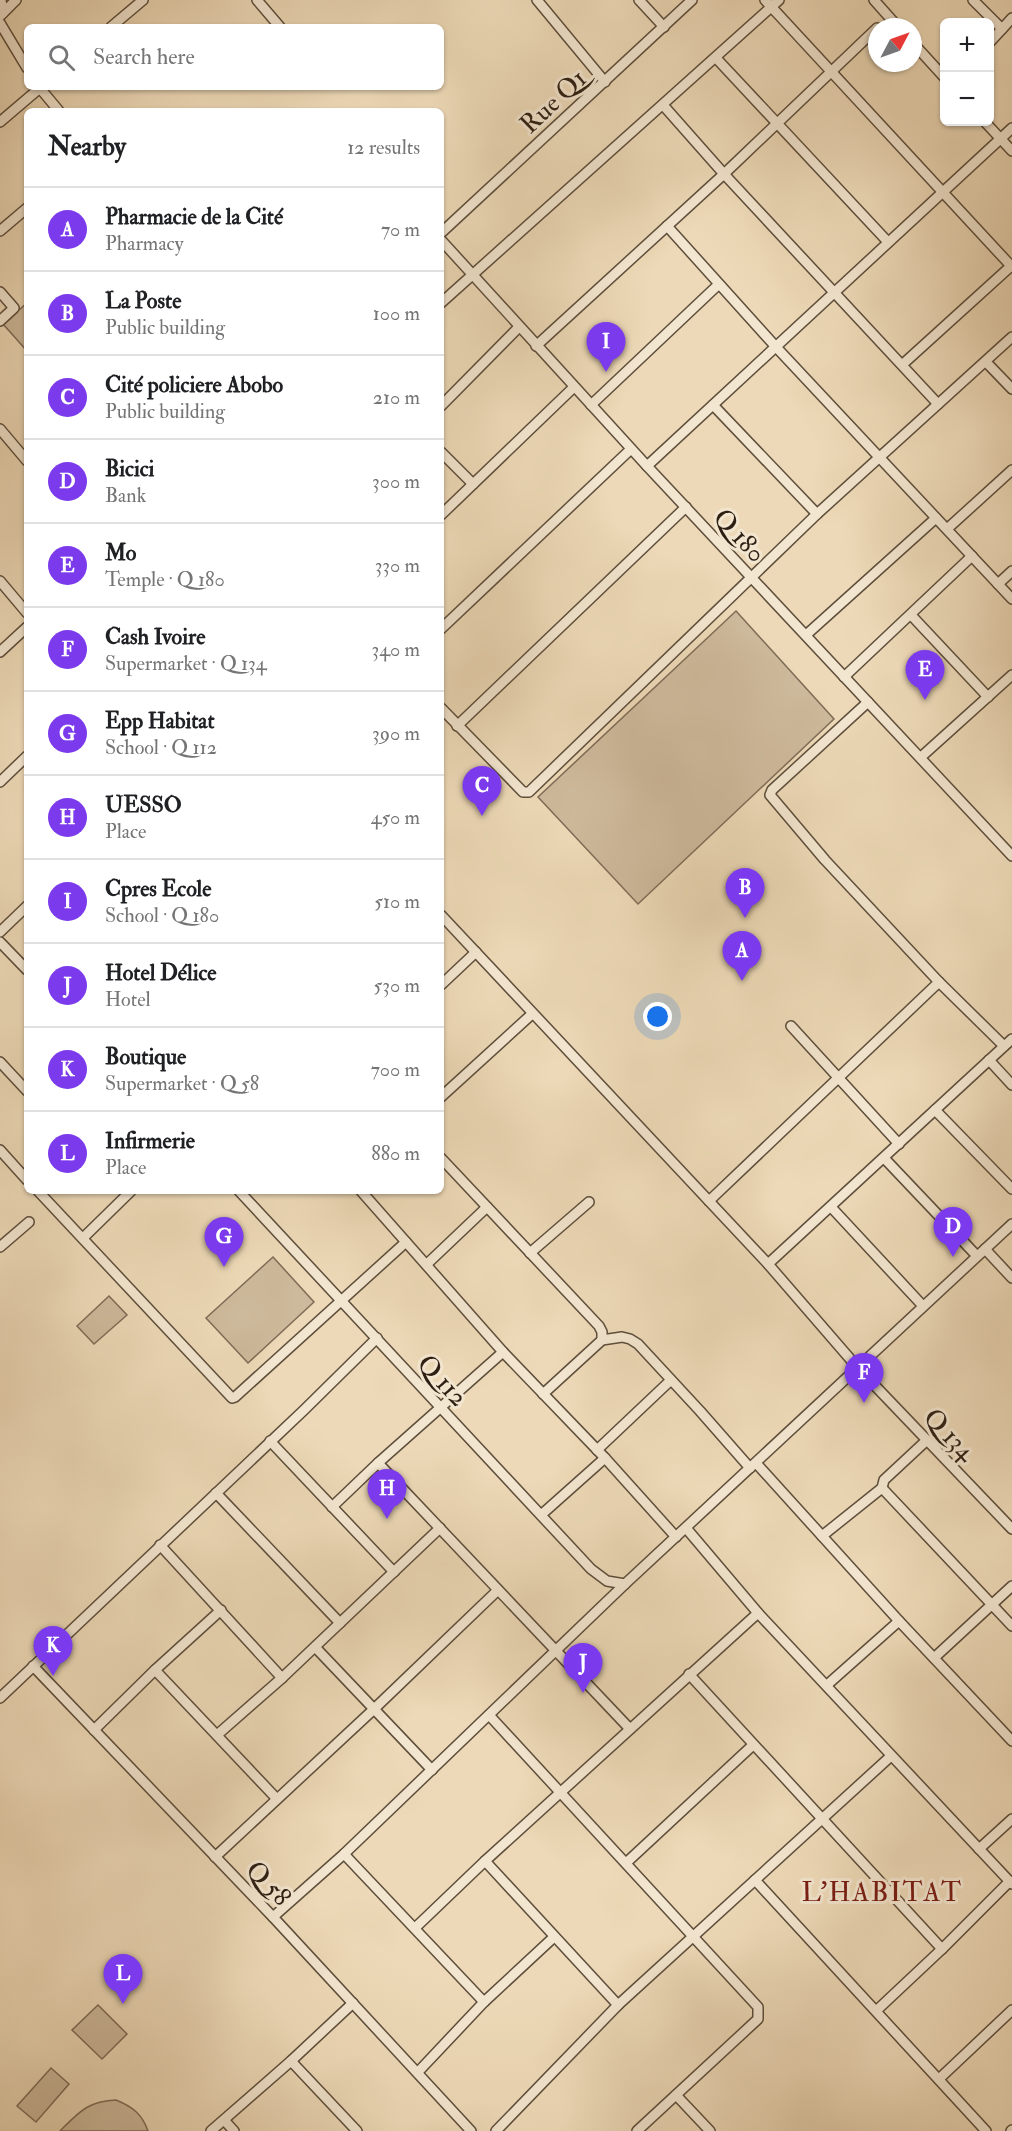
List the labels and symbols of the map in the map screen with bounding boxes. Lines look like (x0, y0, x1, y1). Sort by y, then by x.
north arrow (868, 18, 922, 72)
street label: Rue Q1 (514, 58, 599, 140)
pin: I (586, 322, 626, 372)
street label: Q 180 (706, 502, 772, 569)
pin: E (906, 650, 944, 700)
pin: C (462, 766, 502, 816)
pin: B (726, 868, 764, 918)
pin: A (722, 932, 762, 981)
your location (643, 1002, 672, 1031)
pin: D (934, 1208, 972, 1257)
pin: G (204, 1218, 244, 1267)
street label: Q 112 (410, 1348, 474, 1413)
pin: F (844, 1354, 884, 1403)
street label: Q 134 (917, 1402, 983, 1468)
pin: H (368, 1470, 406, 1519)
pin: K (34, 1626, 72, 1676)
pin: J (564, 1644, 602, 1693)
street label: Q 58 (239, 1854, 298, 1913)
district label: L’HABITAT (802, 1876, 962, 1909)
pin: L (104, 1954, 142, 2004)

